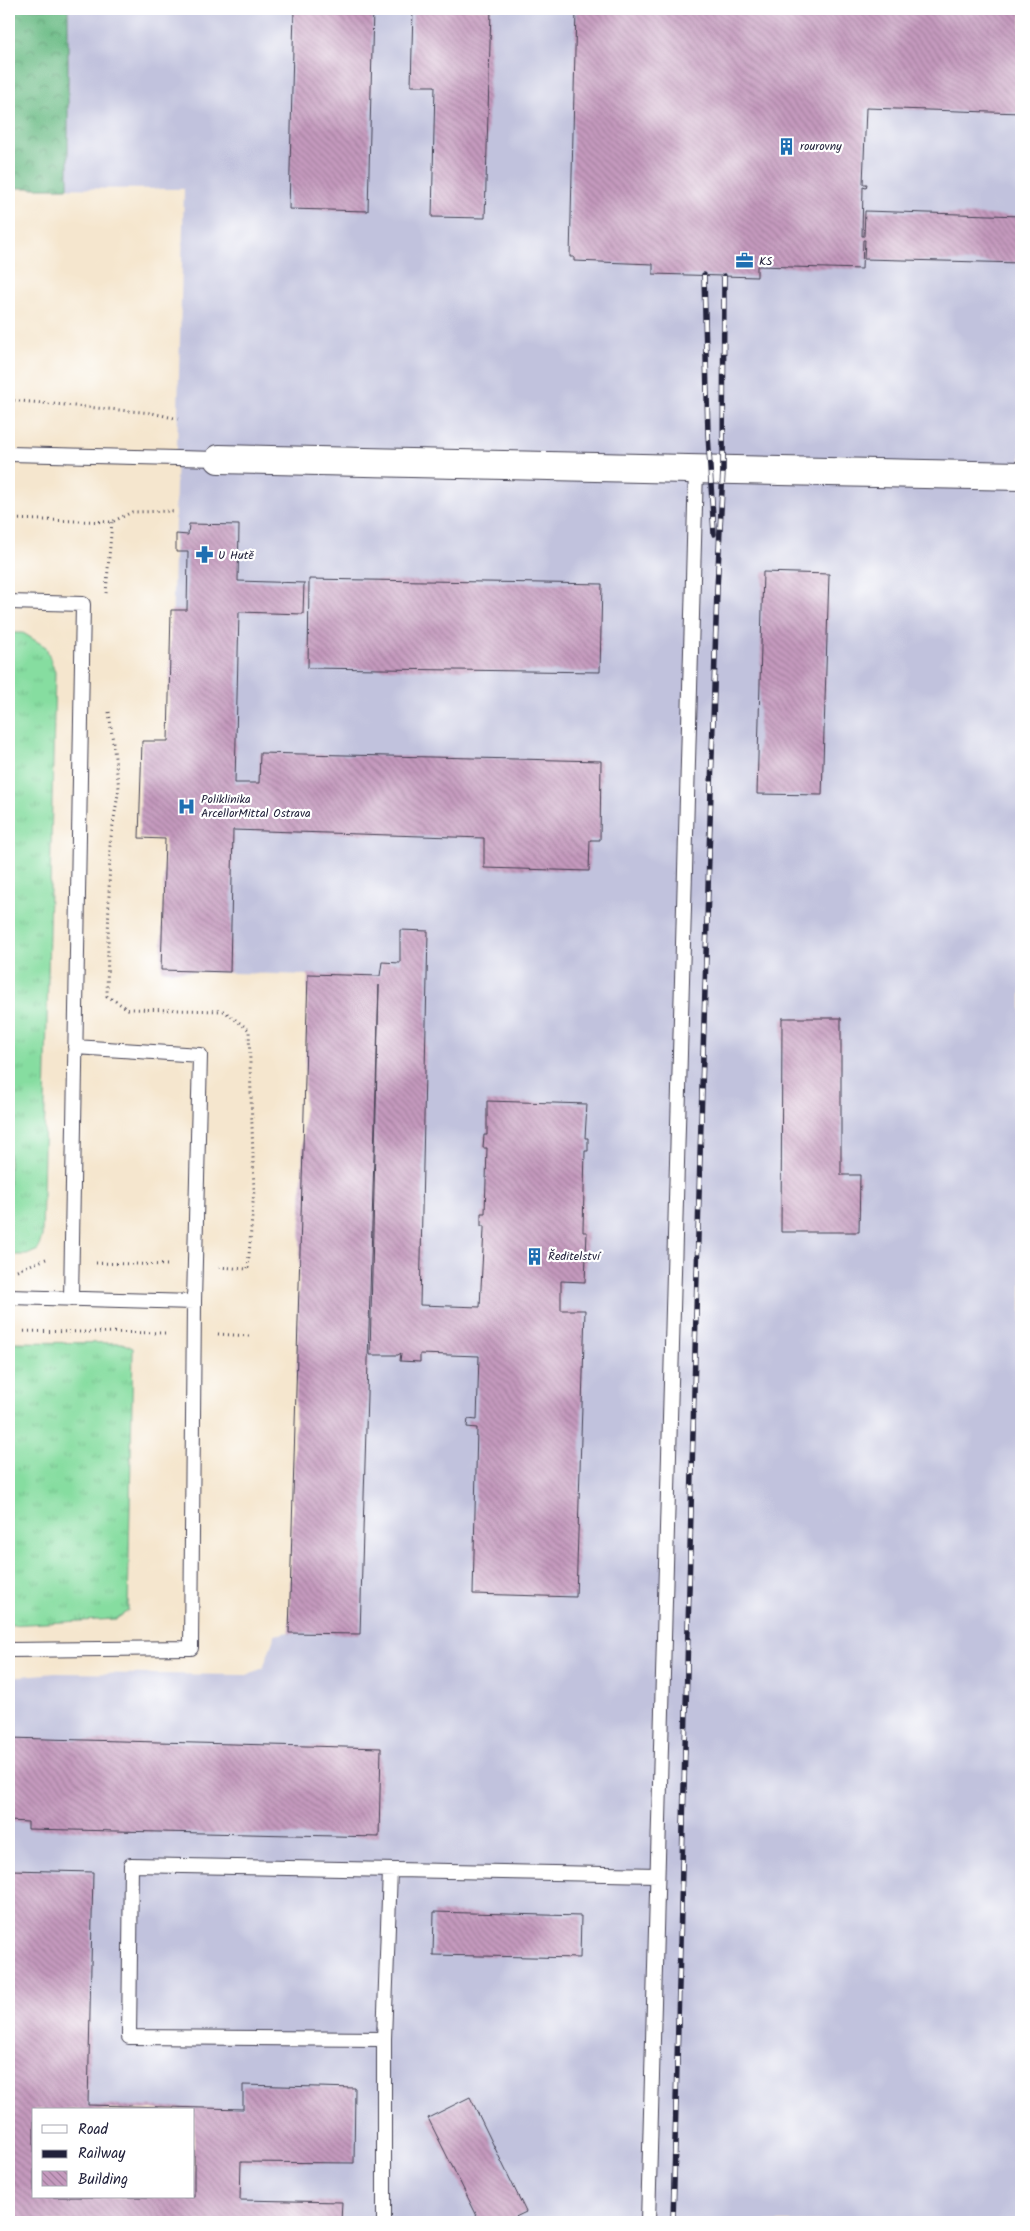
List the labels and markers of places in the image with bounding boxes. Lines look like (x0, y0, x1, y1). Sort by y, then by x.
building icon: rourovny (776, 136, 796, 156)
place label: rourovny (800, 137, 842, 156)
office icon: KS (735, 251, 755, 271)
place label: KS (759, 252, 773, 271)
pharmacy icon: U Hutě (194, 545, 214, 565)
place label: U Hutě (218, 546, 254, 565)
place label: Poliklinika ArcellorMittal Ostrava (201, 790, 311, 823)
hospital icon: Poliklinika ArcellorMittal Ostrava (177, 796, 197, 816)
building icon: Ředitelství (524, 1246, 544, 1266)
place label: Ředitelství (548, 1247, 602, 1266)

